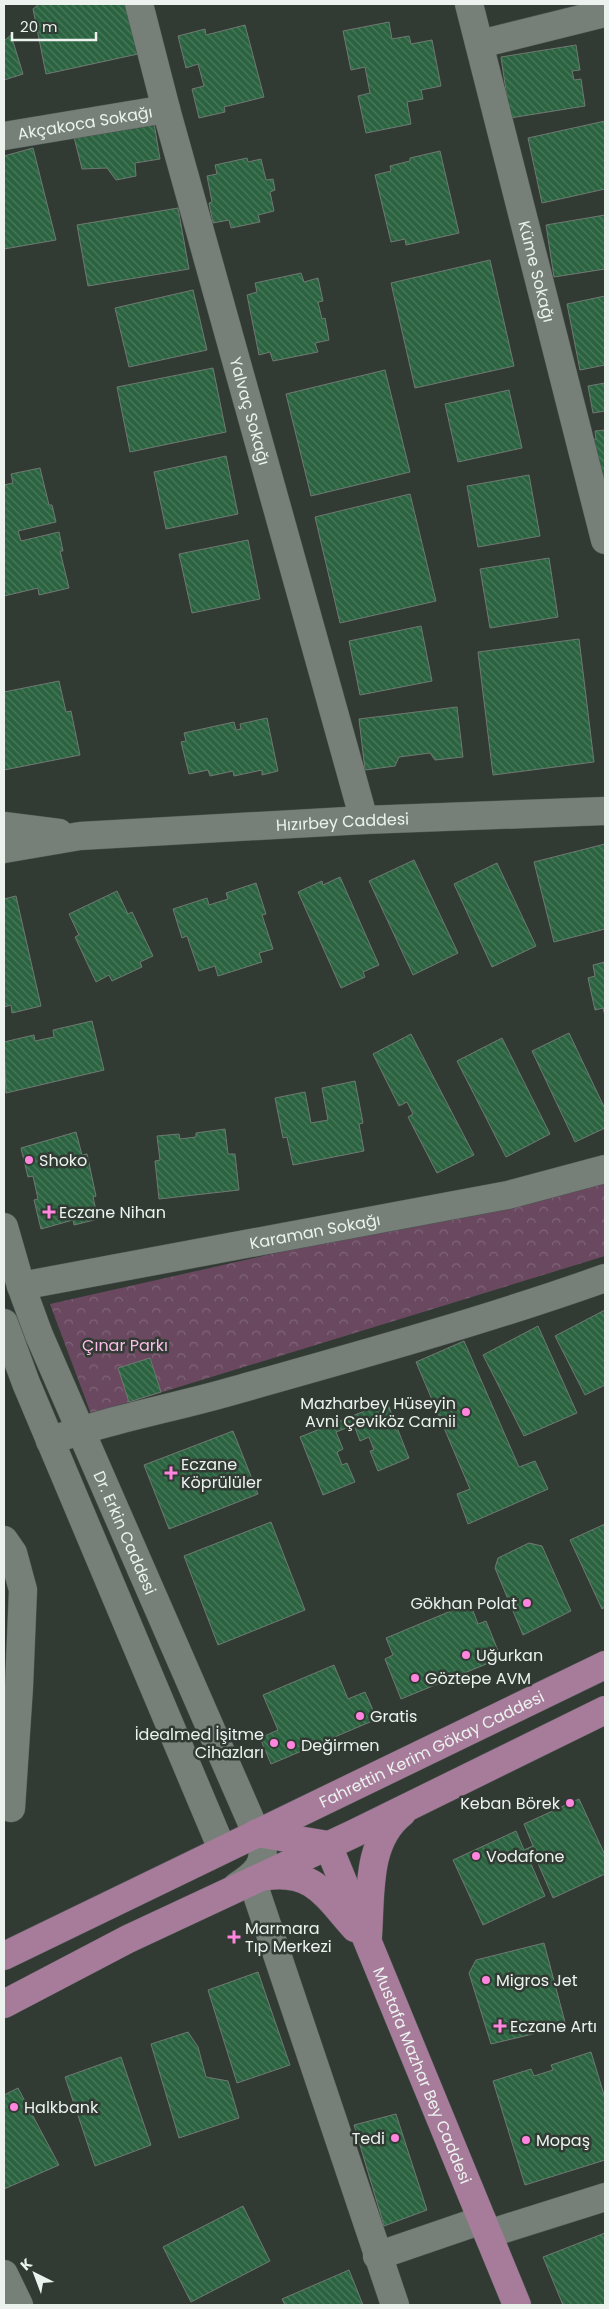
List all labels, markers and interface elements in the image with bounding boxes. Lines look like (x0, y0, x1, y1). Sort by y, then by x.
scale bar (12, 10, 96, 42)
text: 20 m (20, 16, 58, 37)
street label: Akçakoca Sokağı (16, 100, 154, 146)
street label: Küme Sokağı (512, 218, 560, 325)
street label: Yalvaç Sokağı (224, 354, 276, 468)
street label: Hızırbey Caddesi (275, 807, 410, 837)
place label: Shoko (39, 1149, 87, 1172)
marker: Shoko (23, 1154, 35, 1166)
place label: Eczane Nihan (59, 1201, 166, 1224)
marker: Eczane Nihan (43, 1206, 55, 1218)
street label: Karaman Sokağı (248, 1208, 382, 1255)
park label: Çınar Parkı (82, 1334, 168, 1357)
place label: Mazharbey Hüseyin Avni Çeviköz Camii (300, 1392, 456, 1433)
marker: Mazharbey Hüseyin Avni Çeviköz Camii (460, 1406, 472, 1418)
place label: Eczane Köprülüler (181, 1453, 262, 1494)
street label: Dr. Erkin Caddesi (88, 1467, 162, 1598)
marker: Eczane Köprülüler (165, 1467, 177, 1479)
place label: Gökhan Polat (410, 1592, 517, 1615)
marker: Gökhan Polat (521, 1597, 533, 1609)
place label: Uğurkan (476, 1644, 543, 1667)
marker: Uğurkan (460, 1649, 472, 1661)
place label: Göztepe AVM (425, 1667, 531, 1690)
marker: Göztepe AVM (409, 1672, 421, 1684)
street label: Fahrettin Kerim Gökay Caddesi (315, 1685, 548, 1814)
place label: Gratis (370, 1705, 417, 1728)
marker: Gratis (354, 1710, 366, 1722)
place label: İdealmed İşitme Cihazları (135, 1723, 264, 1764)
place label: Değirmen (301, 1734, 380, 1757)
marker: İdealmed İşitme Cihazları (268, 1737, 280, 1749)
marker: Değirmen (285, 1739, 297, 1751)
place label: Keban Börek (460, 1792, 561, 1815)
marker: Keban Börek (564, 1797, 576, 1809)
place label: Vodafone (486, 1845, 564, 1868)
marker: Vodafone (470, 1850, 482, 1862)
place label: Marmara Tıp Merkezi (245, 1917, 332, 1958)
marker: Marmara Tıp Merkezi (227, 1930, 241, 1944)
street label: Mustafa Mazhar Bey Caddesi (367, 1963, 477, 2188)
place label: Migros Jet (496, 1969, 578, 1992)
marker: Migros Jet (480, 1974, 492, 1986)
place label: Eczane Artı (510, 2015, 597, 2038)
marker: Eczane Artı (494, 2020, 506, 2032)
place label: Halkbank (24, 2096, 99, 2119)
marker: Halkbank (8, 2101, 20, 2113)
place label: Tedi (352, 2127, 385, 2150)
place label: Mopaş (536, 2129, 590, 2152)
marker: Tedi (389, 2132, 401, 2144)
marker: Mopaş (520, 2134, 532, 2146)
north arrow (10, 2249, 60, 2299)
text: K (16, 2253, 37, 2275)

